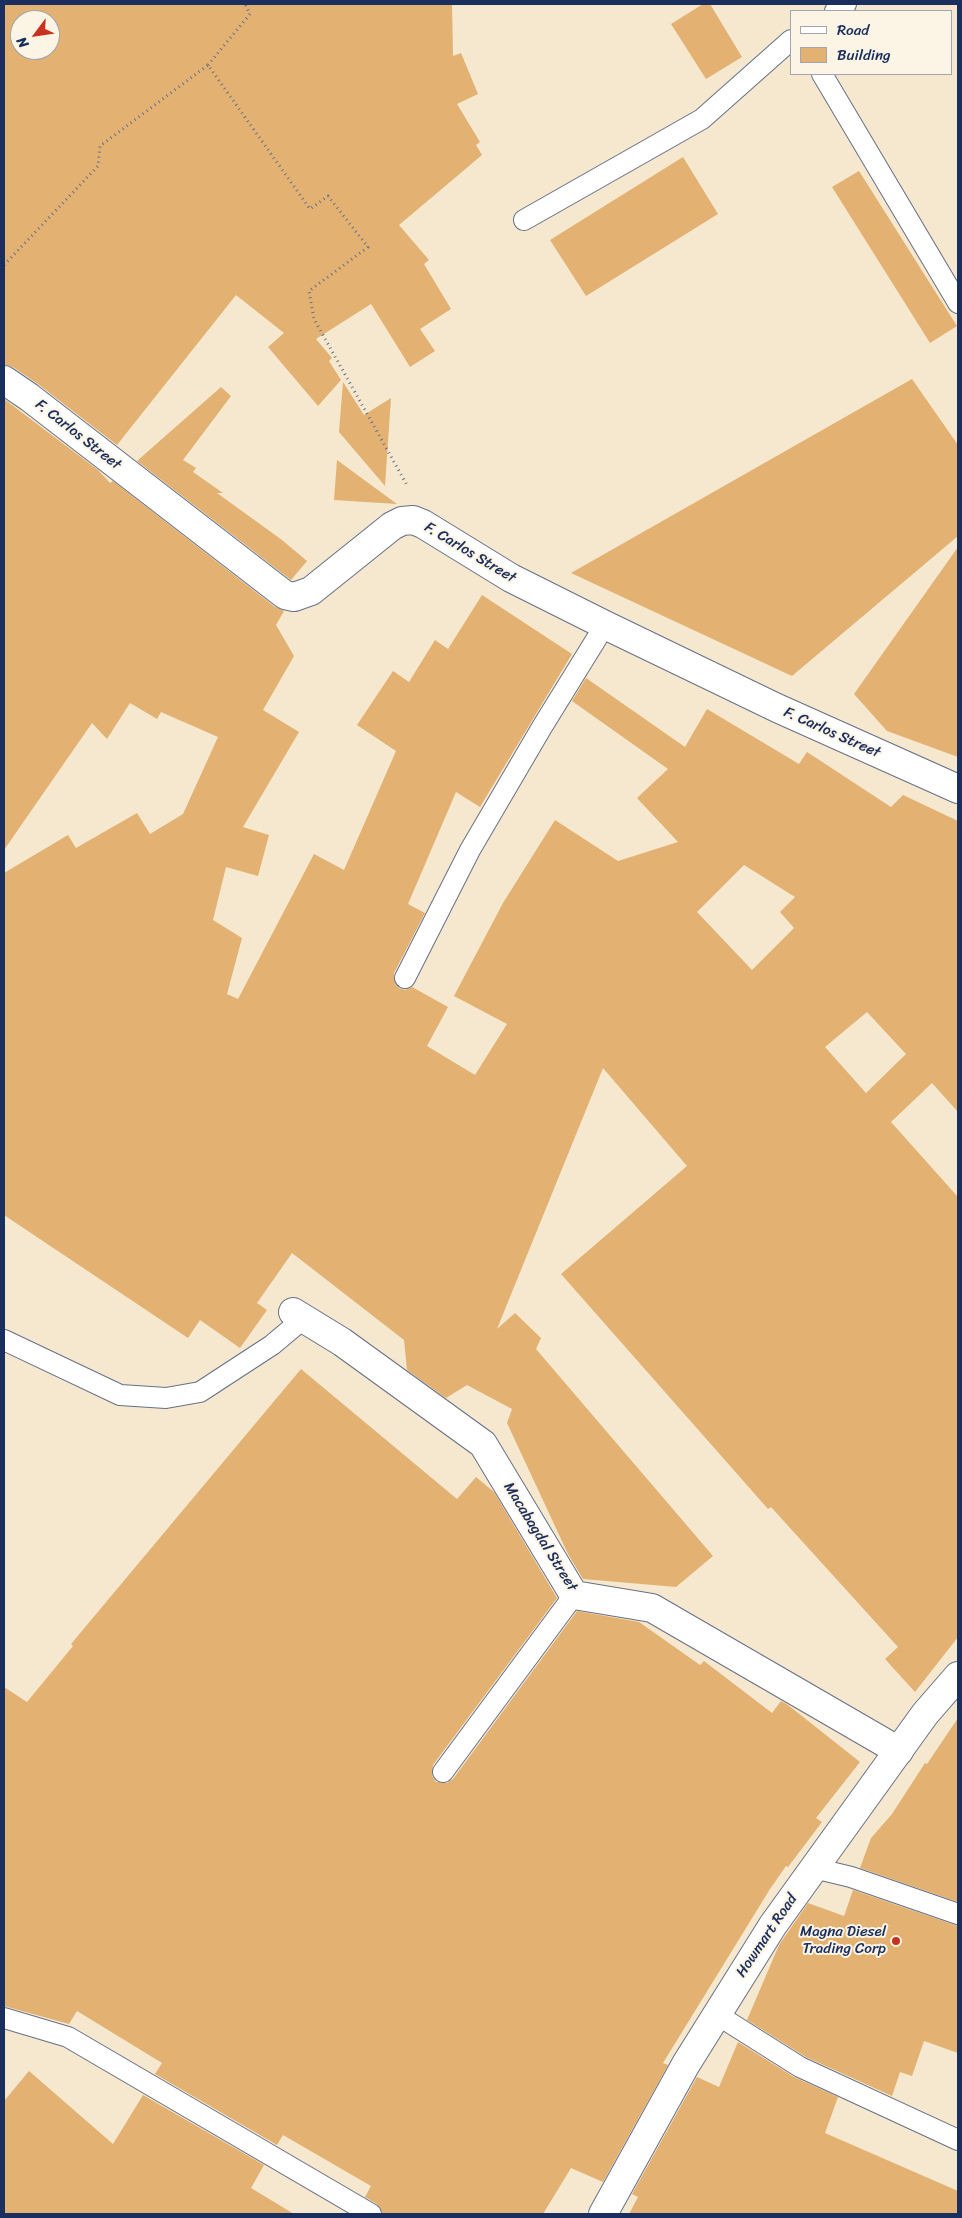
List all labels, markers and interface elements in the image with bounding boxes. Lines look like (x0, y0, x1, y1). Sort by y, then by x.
north arrow (10, 10, 60, 60)
legend (790, 10, 952, 75)
text: Road (837, 17, 869, 43)
text: N (9, 32, 36, 53)
text: Building (837, 42, 891, 68)
street label: F. Carlos Street (32, 396, 124, 474)
street label: F. Carlos Street (421, 519, 519, 587)
street label: F. Carlos Street (781, 704, 883, 762)
street label: Macabagdal Street (499, 1479, 581, 1595)
street label: Howmart Road (733, 1891, 801, 1981)
place label: Magna Diesel Trading Corp (800, 1923, 886, 1958)
marker: Magna Diesel Trading Corp (890, 1935, 902, 1947)

